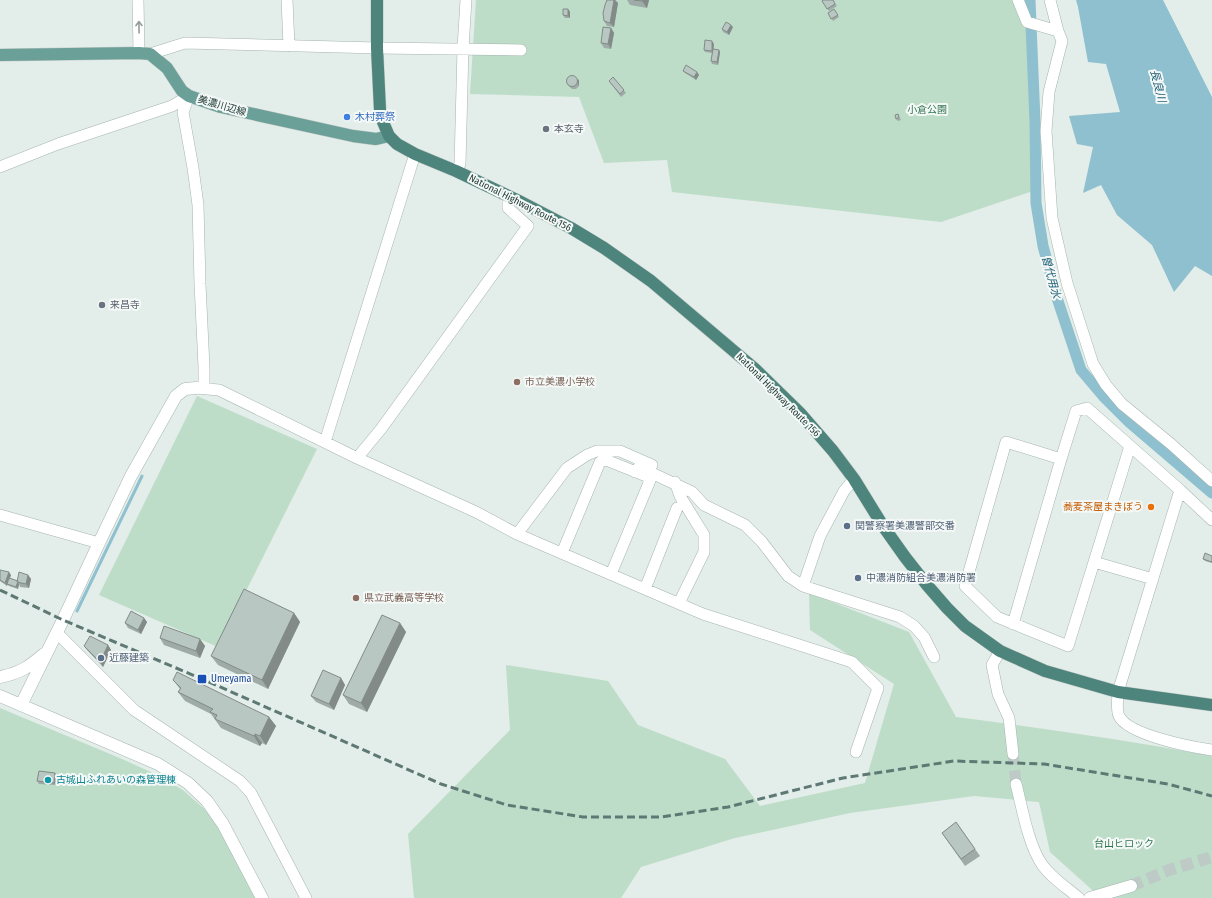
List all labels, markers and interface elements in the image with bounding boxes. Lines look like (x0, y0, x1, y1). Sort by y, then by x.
one-way arrow (135, 21, 143, 34)
water label: 長良川 (1148, 68, 1169, 105)
street label: 美濃川辺線 (196, 93, 248, 119)
park label: 小倉公園 (907, 104, 947, 116)
place label: 木村葬祭 (355, 111, 395, 123)
marker: 木村葬祭 (342, 112, 352, 122)
place label: 本玄寺 (554, 123, 584, 135)
marker: 本玄寺 (541, 124, 551, 134)
street label: National Highway Route 156 (467, 172, 573, 234)
water label: 曽代用水 (1039, 254, 1063, 301)
place label: 来昌寺 (110, 299, 140, 311)
marker: 来昌寺 (97, 300, 107, 310)
street label: National Highway Route 156 (734, 351, 822, 439)
place label: 市立美濃小学校 (525, 376, 595, 388)
marker: 市立美濃小学校 (512, 377, 522, 387)
place label: 蕎麦茶屋まきぼう (1063, 501, 1143, 513)
marker: 蕎麦茶屋まきぼう (1146, 502, 1156, 512)
place label: 関警察署美濃警部交番 (855, 520, 955, 532)
marker: 関警察署美濃警部交番 (842, 521, 852, 531)
place label: 中濃消防組合美濃消防署 (866, 572, 976, 584)
marker: 中濃消防組合美濃消防署 (853, 573, 863, 583)
place label: 県立武義高等学校 (364, 592, 444, 604)
marker: 県立武義高等学校 (351, 593, 361, 603)
place label: 近藤建築 (109, 652, 149, 664)
marker: 近藤建築 (96, 653, 106, 663)
marker: Umeyama (196, 673, 208, 685)
place label: Umeyama (211, 673, 251, 685)
place label: 古城山ふれあいの森管理棟 (56, 774, 176, 786)
marker: 古城山ふれあいの森管理棟 (43, 775, 53, 785)
park label: 台山ヒロック (1094, 838, 1154, 850)

